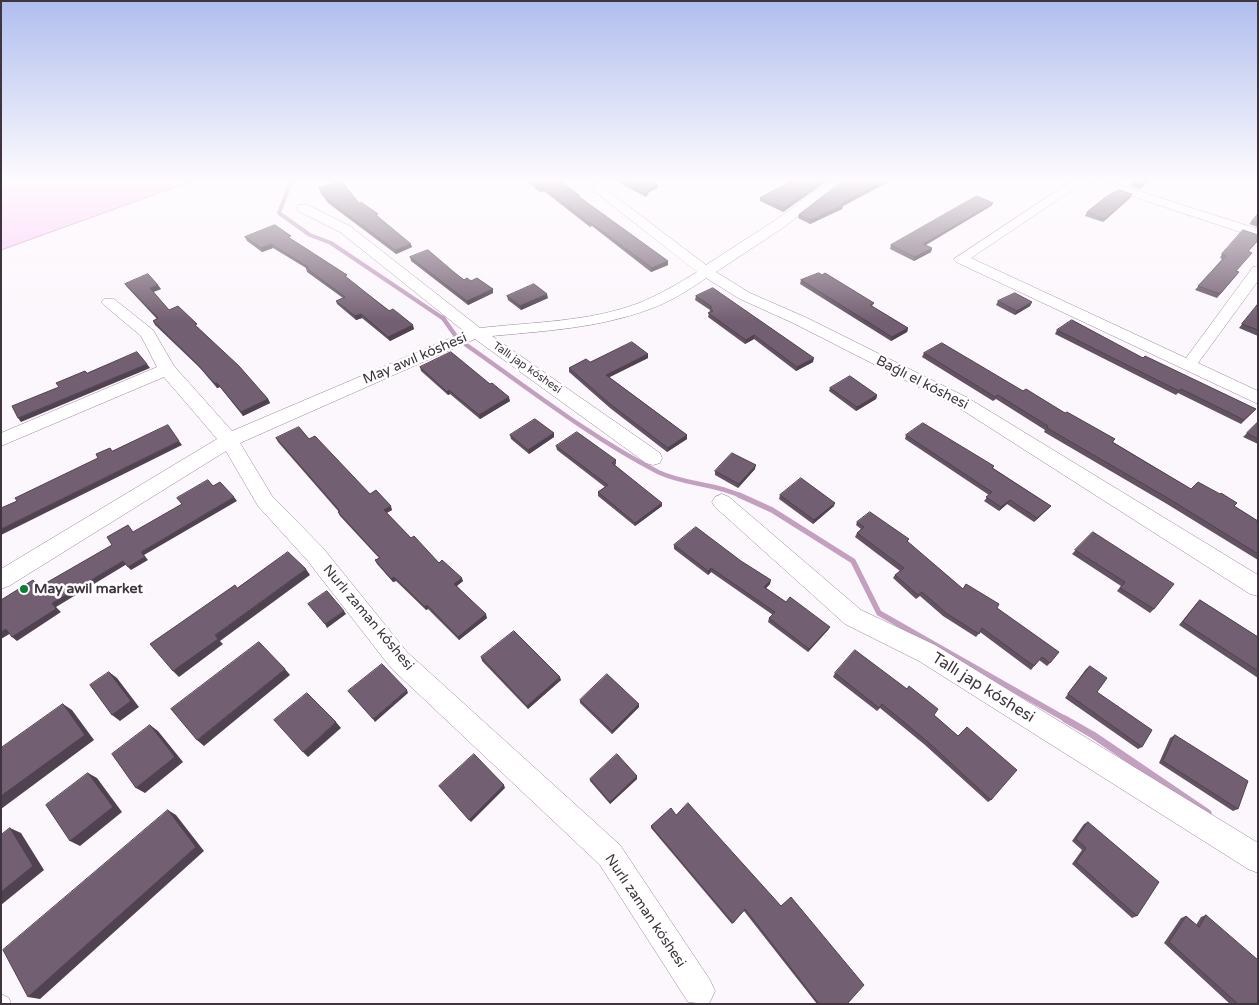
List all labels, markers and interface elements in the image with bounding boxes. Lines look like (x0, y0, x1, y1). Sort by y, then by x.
street label: May awıl kóshesi (361, 330, 469, 388)
street label: Tallı jap kóshesi (490, 339, 564, 397)
street label: Baǵlı el kóshesi (873, 352, 971, 414)
street label: Nurlı zaman kóshesi (319, 562, 417, 674)
place label: May awil market (34, 581, 143, 597)
marker: May awil market (18, 583, 30, 595)
street label: Tallı jap kóshesi (928, 649, 1038, 727)
street label: Nurlı zaman kóshesi (601, 851, 689, 971)

